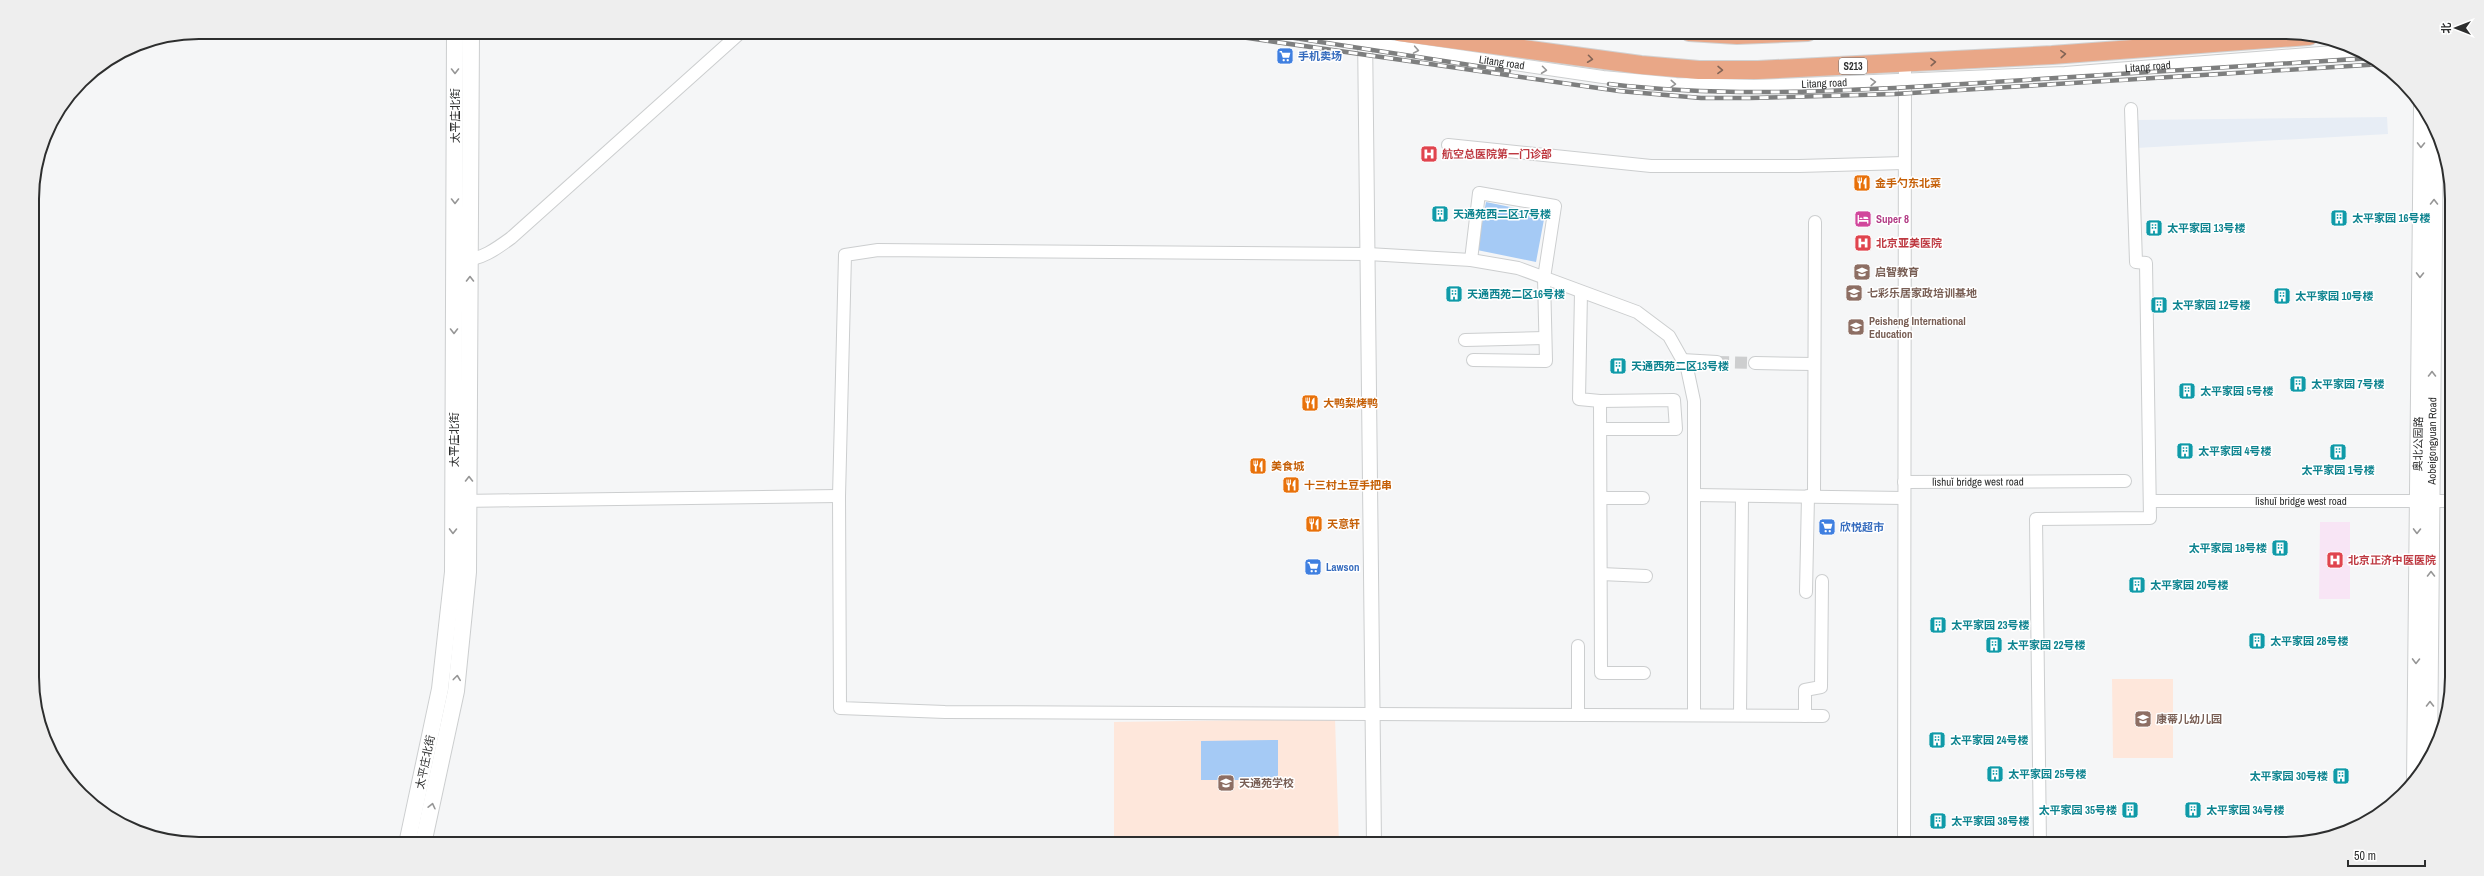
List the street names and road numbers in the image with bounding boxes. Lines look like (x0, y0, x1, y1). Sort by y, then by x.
street label: Litang road (1478, 52, 1525, 72)
road number: S213 (1839, 58, 1867, 74)
street label: Litang road (2124, 58, 2171, 75)
street label: Litang road (1801, 75, 1847, 91)
street label: 太平庄北街 (448, 89, 462, 144)
street label: Aobeigongyuan Road (2425, 397, 2439, 486)
street label: 太平庄北街 (447, 413, 461, 468)
street label: 奥北公园路 (2411, 416, 2425, 472)
street label: lìshuǐ bridge west road (1932, 474, 2024, 489)
street label: lìshuǐ bridge west road (2255, 494, 2347, 508)
street label: 太平庄北街 (412, 734, 438, 790)

